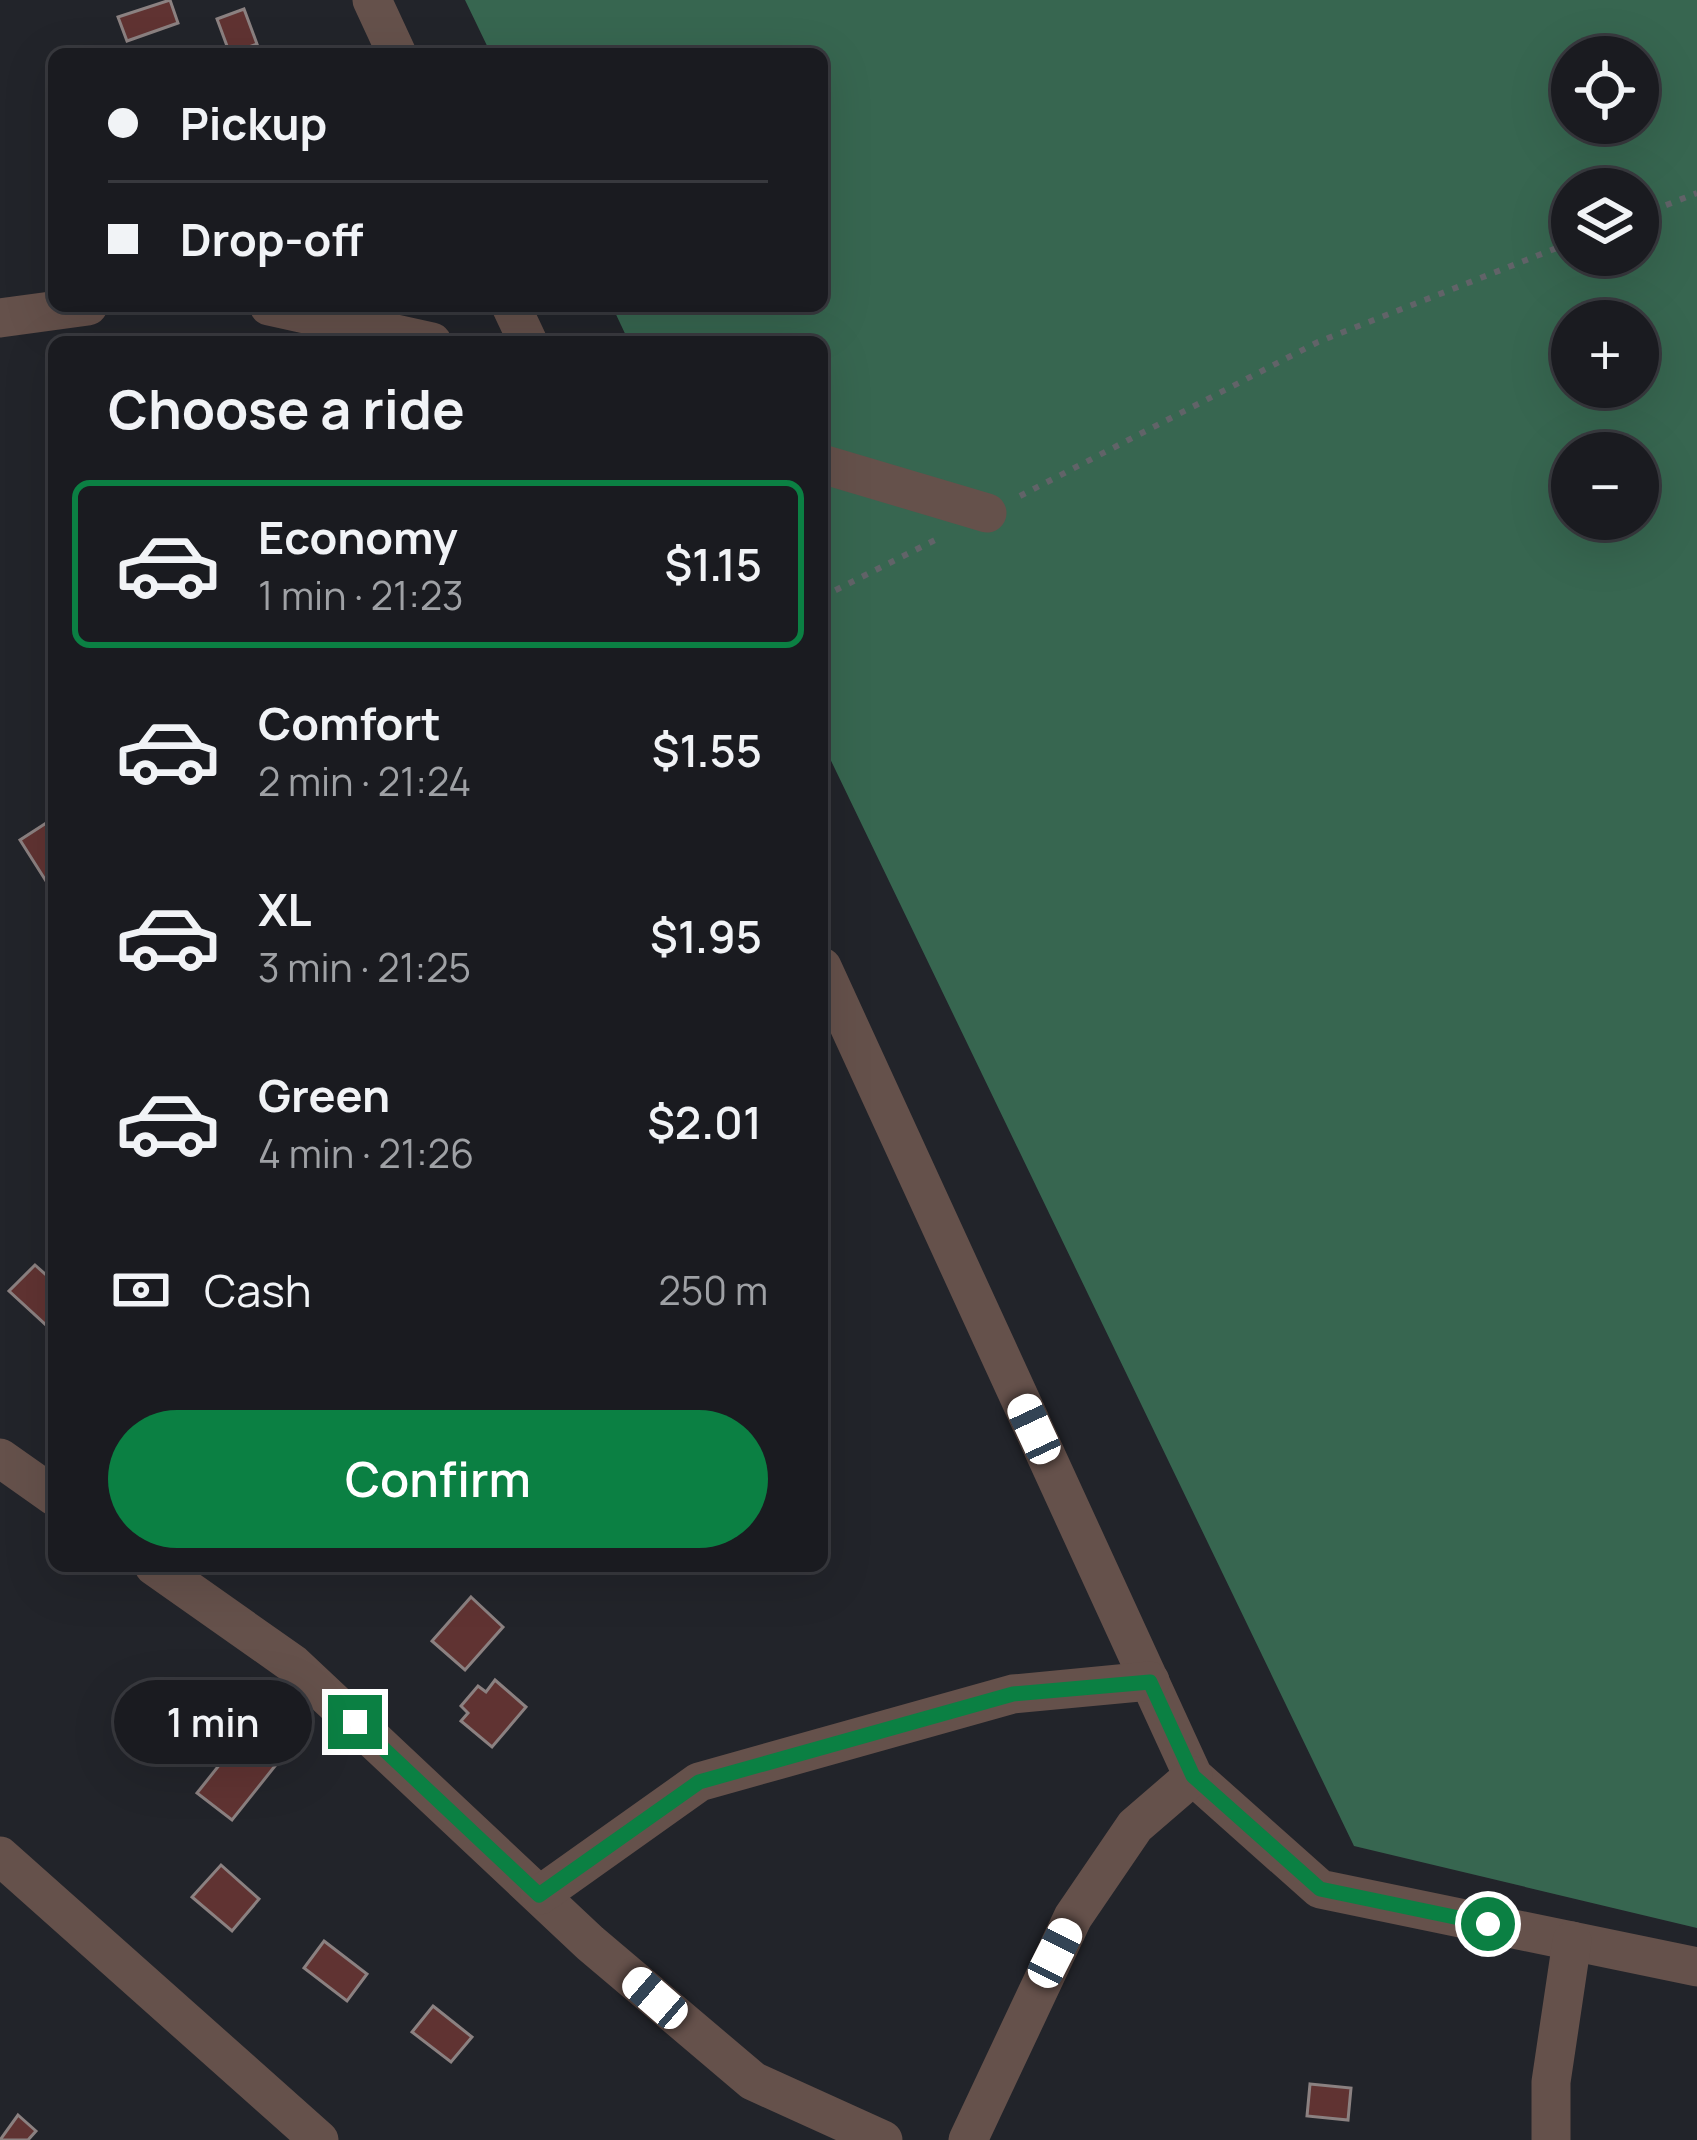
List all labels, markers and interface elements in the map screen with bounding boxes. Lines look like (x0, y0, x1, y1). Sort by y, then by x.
map controls (1551, 36, 1659, 540)
button: locate (1551, 36, 1659, 144)
text: Pickup (180, 92, 327, 154)
button: layers (1551, 168, 1659, 276)
text: Drop-off (180, 208, 363, 270)
button: + (1551, 300, 1659, 408)
text: Choose a ride (108, 371, 465, 445)
button: − (1551, 432, 1659, 540)
text: Economy (258, 506, 458, 568)
icon: car (114, 510, 222, 618)
text: $1.15 (664, 533, 762, 595)
text: 1 min · 21:23 (258, 568, 464, 622)
text: Comfort (258, 692, 441, 754)
icon: car (114, 696, 222, 804)
text: $1.55 (652, 719, 762, 781)
text: 2 min · 21:24 (258, 754, 471, 808)
text: XL (258, 878, 312, 940)
icon: car (114, 882, 222, 990)
text: $1.95 (650, 905, 762, 967)
text: 3 min · 21:25 (258, 940, 471, 994)
text: Green (258, 1064, 390, 1126)
icon: car (114, 1068, 222, 1176)
text: $2.01 (647, 1091, 762, 1153)
text: 4 min · 21:26 (258, 1126, 474, 1180)
icon: cash (108, 1257, 174, 1323)
text: Cash (204, 1259, 312, 1321)
text: 250 m (659, 1263, 768, 1317)
car (1002, 1389, 1066, 1469)
button: Confirm (108, 1410, 768, 1548)
callout: 1 min (115, 1680, 313, 1764)
text: 1 min (167, 1695, 259, 1749)
route end (328, 1695, 382, 1749)
route start (1461, 1897, 1515, 1951)
car (1023, 1913, 1087, 1993)
car (616, 1961, 694, 2035)

